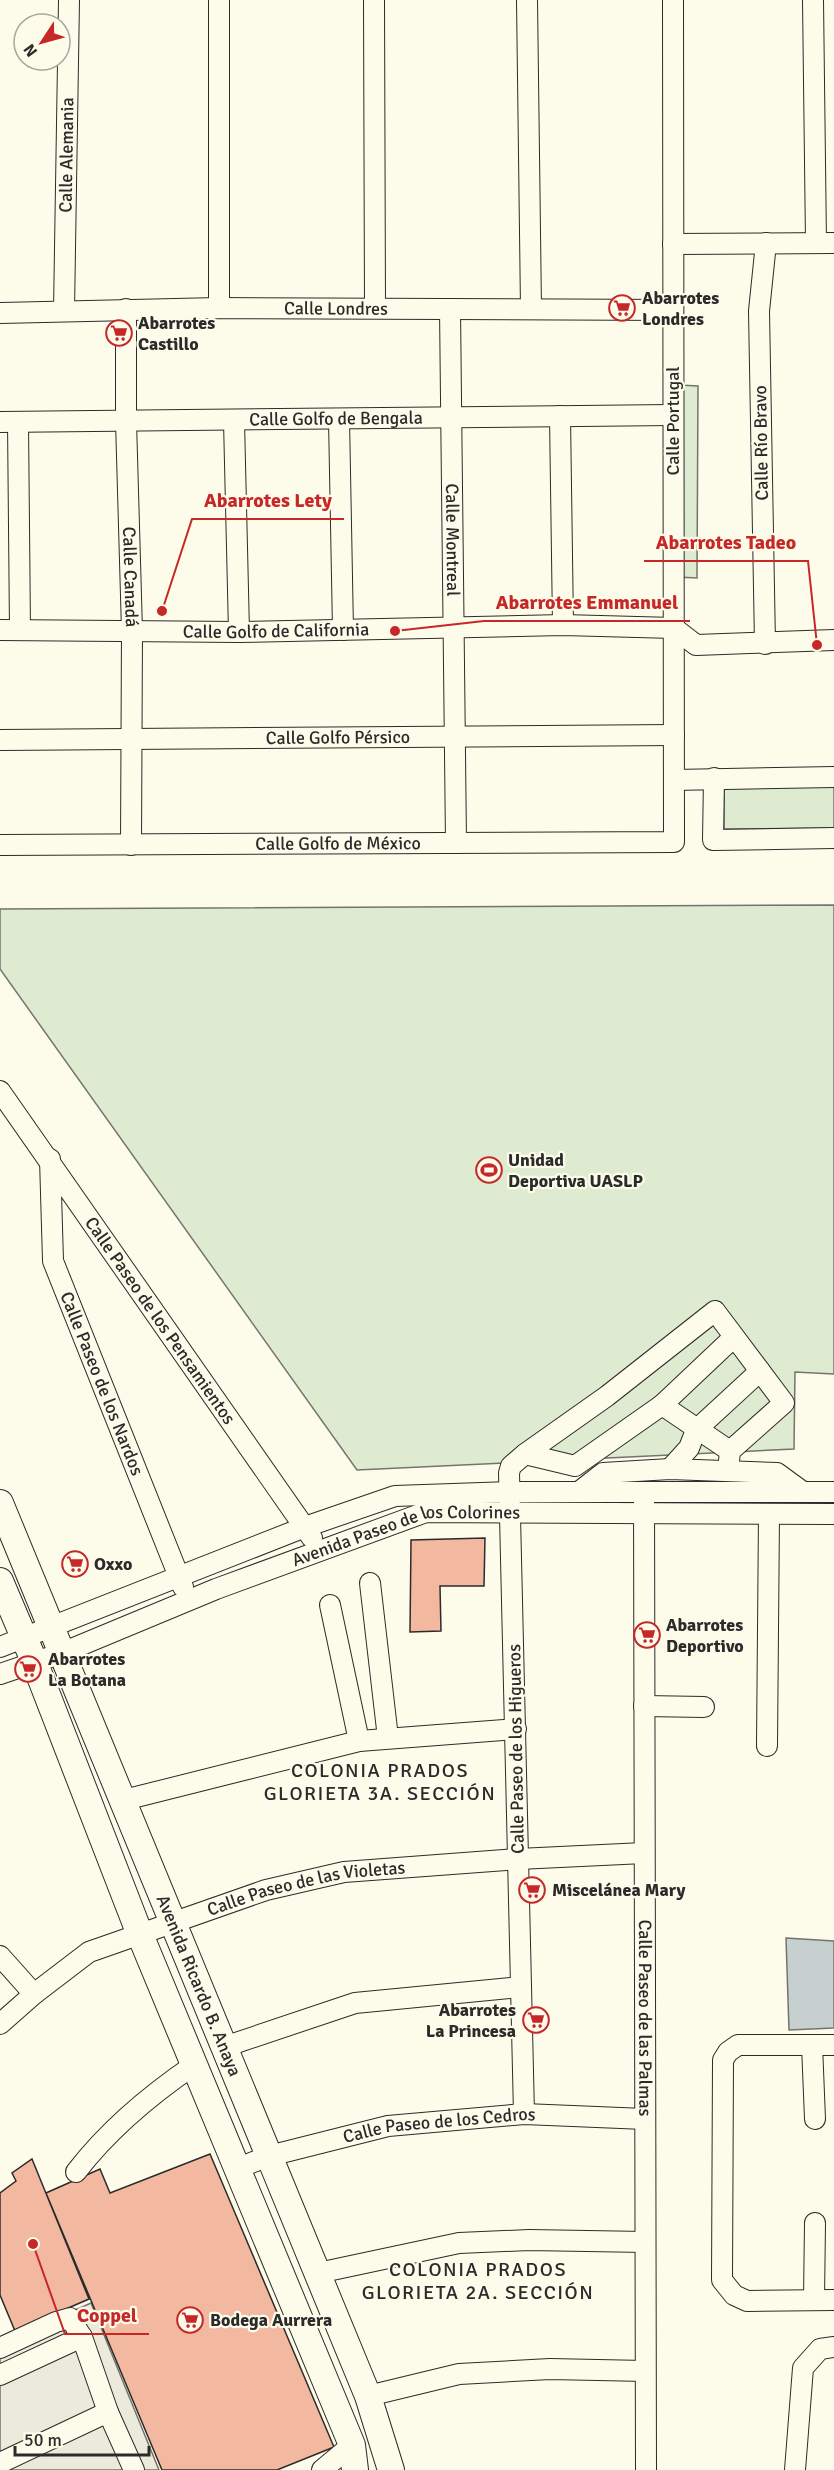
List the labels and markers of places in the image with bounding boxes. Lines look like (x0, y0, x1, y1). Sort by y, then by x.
place label: Abarrotes Londres (642, 287, 719, 330)
supermarket icon: Abarrotes Londres (607, 293, 637, 323)
place label: Abarrotes Castillo (138, 312, 215, 355)
supermarket icon: Abarrotes Castillo (104, 318, 134, 348)
callout: Abarrotes Lety (192, 481, 344, 519)
callout: Abarrotes Tadeo (644, 523, 808, 561)
callout: Abarrotes Emmanuel (484, 583, 690, 621)
place label: Unidad Deportiva UASLP (508, 1149, 643, 1192)
sports icon: Unidad Deportiva UASLP (474, 1155, 504, 1185)
supermarket icon: Oxxo (60, 1549, 90, 1579)
place label: Oxxo (94, 1553, 132, 1575)
place label: Abarrotes Deportivo (666, 1614, 744, 1657)
supermarket icon: Abarrotes Deportivo (632, 1620, 662, 1650)
place label: Abarrotes La Botana (48, 1648, 126, 1691)
supermarket icon: Abarrotes La Botana (13, 1654, 43, 1684)
supermarket icon: Miscelánea Mary (517, 1875, 547, 1905)
place label: Miscelánea Mary (552, 1879, 686, 1901)
place label: Abarrotes La Princesa (426, 1999, 516, 2042)
supermarket icon: Abarrotes La Princesa (521, 2005, 551, 2035)
callout: Coppel (65, 2296, 149, 2334)
supermarket icon: Bodega Aurrera (175, 2305, 205, 2335)
place label: Bodega Aurrera (210, 2309, 332, 2331)

